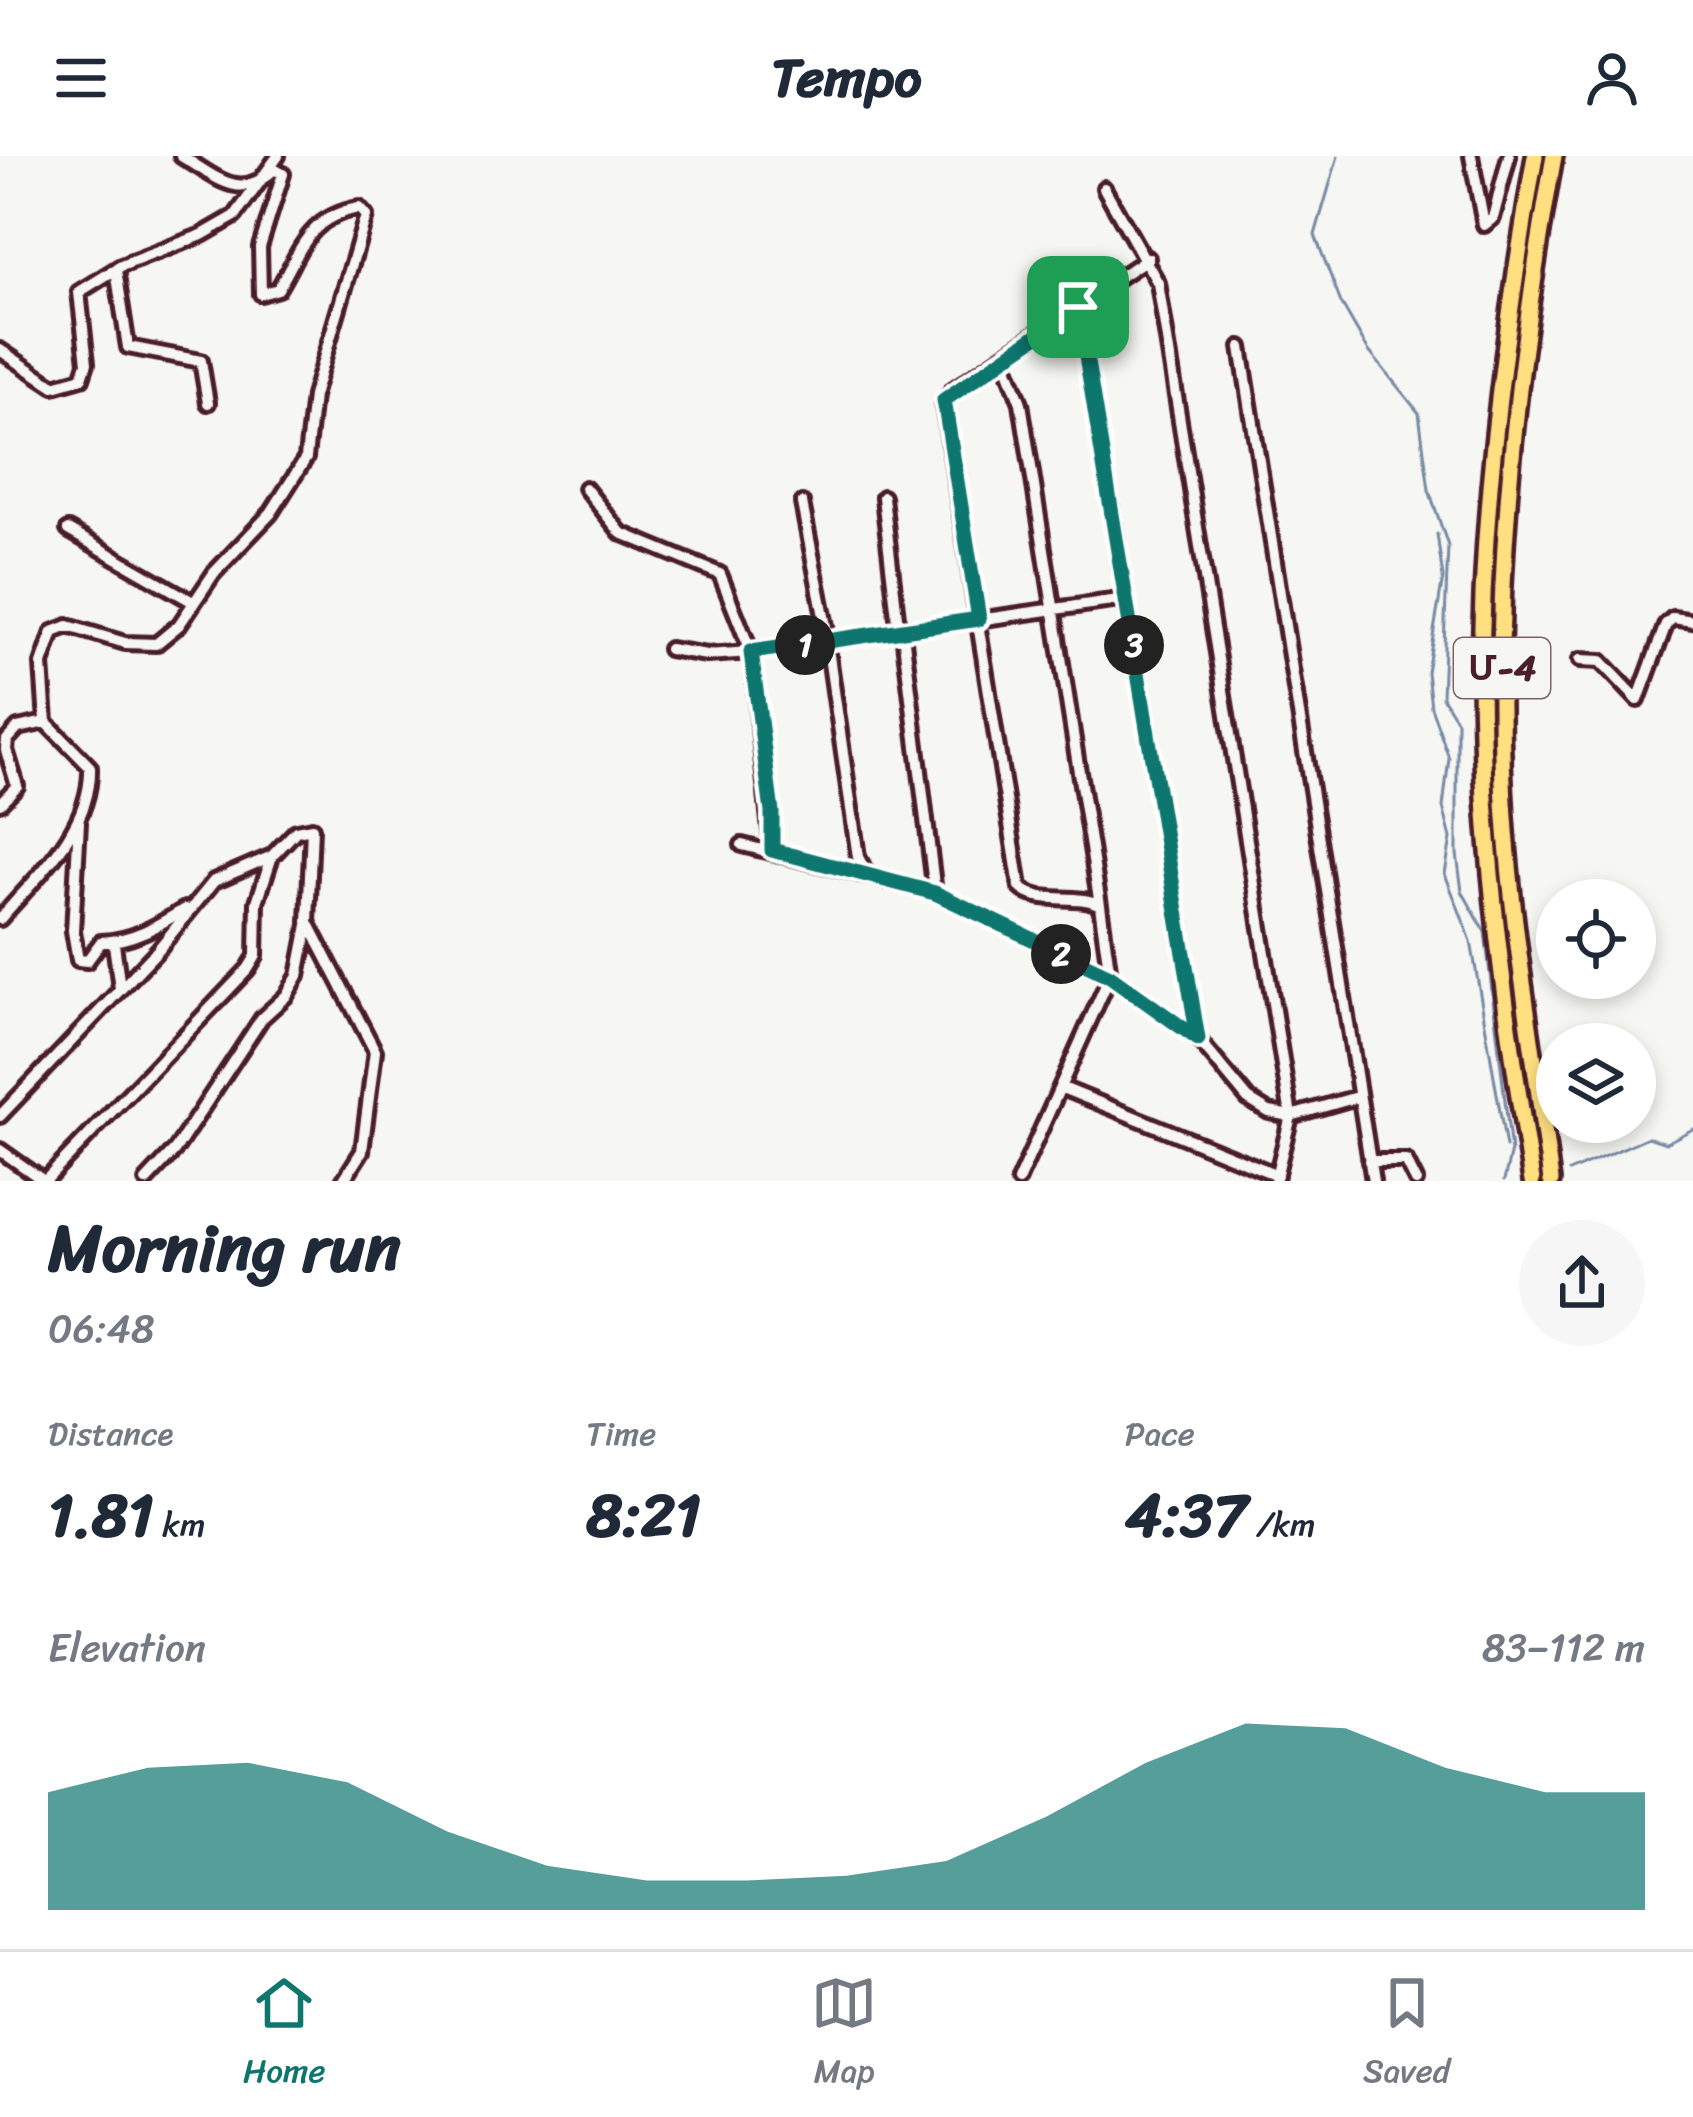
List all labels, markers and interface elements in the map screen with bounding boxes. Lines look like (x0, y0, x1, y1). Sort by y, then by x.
text: Tempo (771, 30, 922, 126)
icon: menu (48, 45, 114, 111)
icon: person (1579, 45, 1645, 111)
pin (1027, 256, 1129, 358)
icon: arrive (1045, 274, 1111, 340)
pin: 1 (775, 615, 835, 675)
pin: 3 (1104, 615, 1164, 675)
text: 1 (798, 616, 812, 674)
text: 3 (1125, 616, 1143, 674)
road number: Մ-4 (1454, 638, 1550, 698)
map controls (1536, 879, 1656, 1143)
button: locate (1536, 879, 1656, 999)
pin: 2 (1031, 924, 1091, 984)
text: 2 (1051, 925, 1071, 983)
button: layers (1536, 1023, 1656, 1143)
text: Morning run (48, 1190, 401, 1307)
button: share (1519, 1220, 1645, 1346)
text: 06:48 (48, 1294, 154, 1363)
text: Distance (48, 1405, 173, 1463)
text: Time (586, 1405, 656, 1463)
text: Pace (1125, 1405, 1195, 1463)
text: 1.81 (48, 1463, 154, 1569)
text: 8:21 (586, 1463, 701, 1569)
text: 4:37 (1125, 1463, 1247, 1569)
text: km (154, 1496, 205, 1554)
text: /km (1247, 1496, 1315, 1554)
text: Elevation (48, 1613, 206, 1682)
text: 83–112 m (1482, 1613, 1645, 1682)
tab: Home (243, 1970, 325, 2100)
tab: Map (811, 1970, 877, 2100)
tab: Saved (1363, 1970, 1450, 2100)

